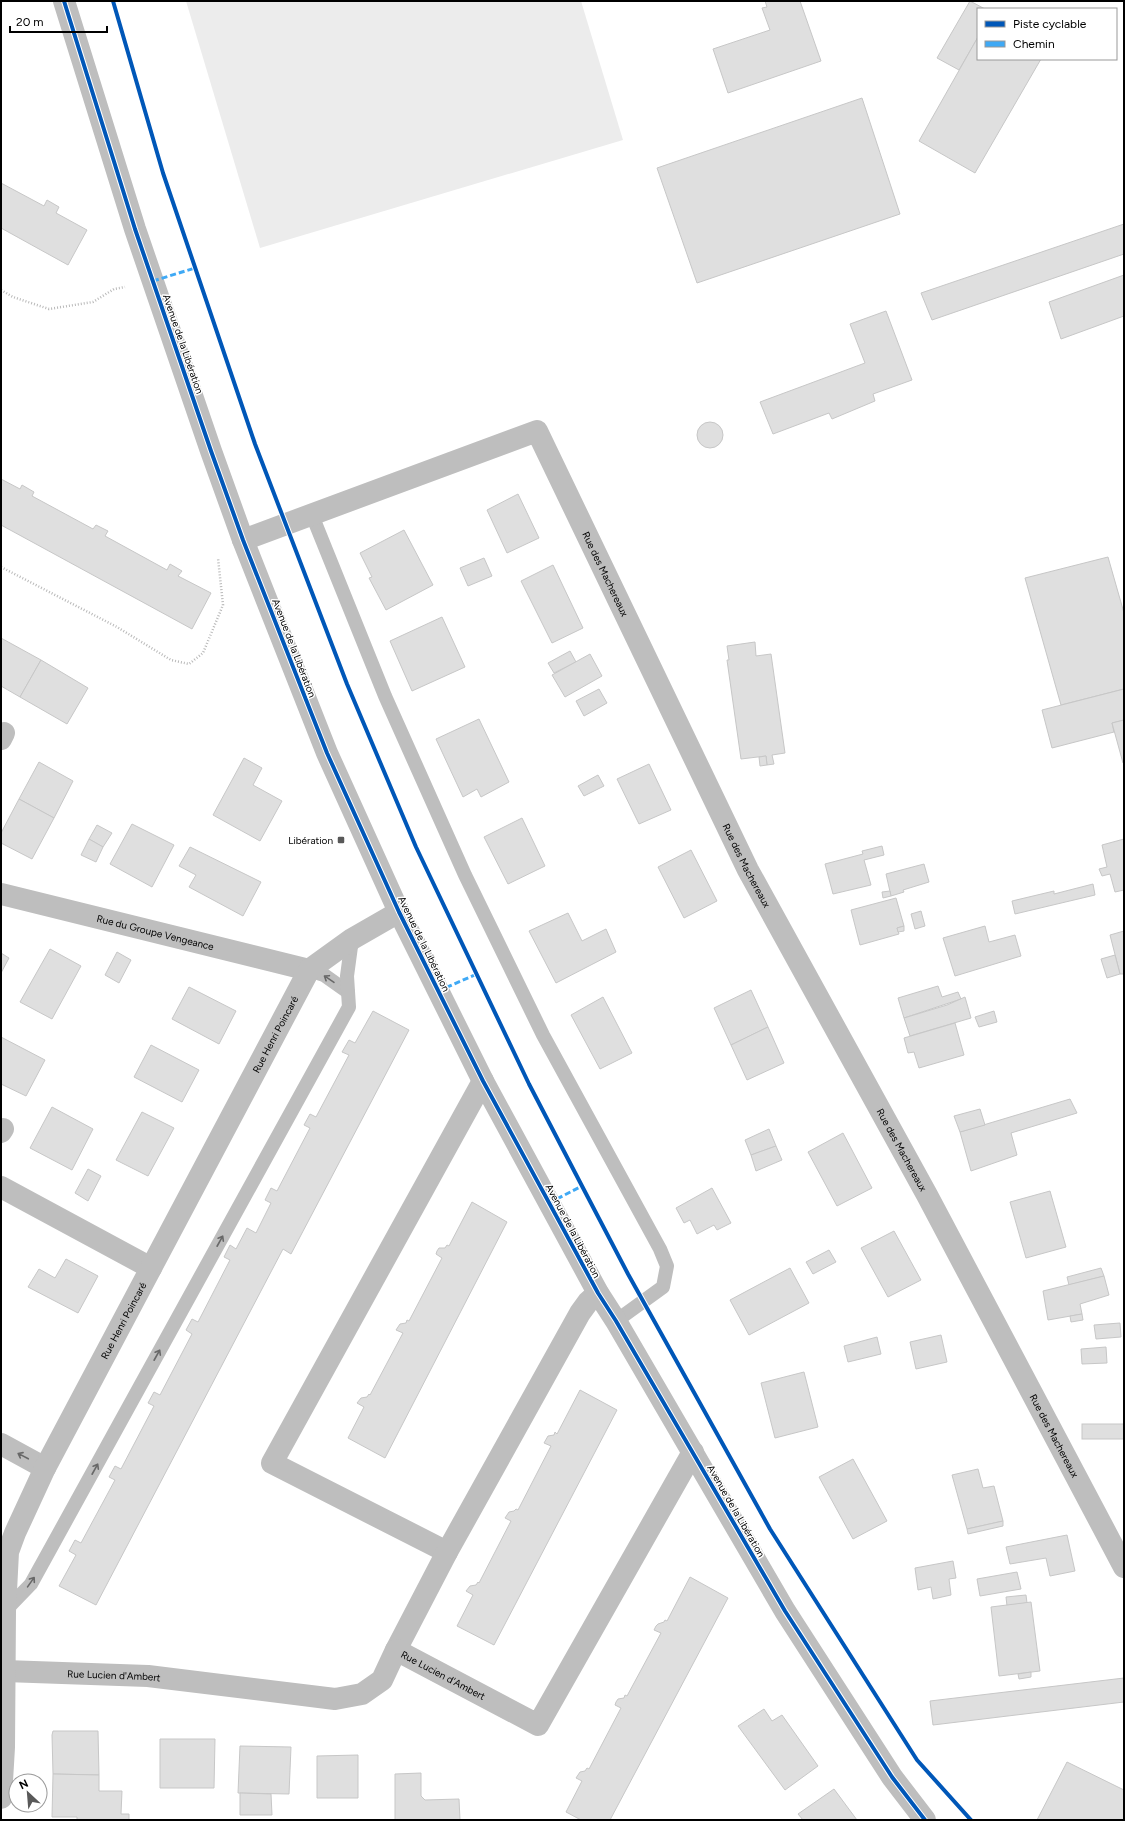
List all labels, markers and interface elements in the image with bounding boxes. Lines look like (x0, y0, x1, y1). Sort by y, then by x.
scale bar (10, 8, 107, 34)
legend (977, 8, 1117, 60)
text: 20 m (16, 15, 44, 29)
text: Piste cyclable (1013, 17, 1087, 31)
text: Chemin (1013, 37, 1055, 51)
street label: Avenue de la Libération (160, 292, 206, 396)
street label: Rue des Machereaux (580, 529, 632, 619)
street label: Avenue de la Libération (269, 597, 319, 700)
street label: Rue des Machereaux (720, 821, 774, 910)
place label: Libération (288, 834, 333, 847)
marker: Libération (336, 835, 346, 845)
street label: Avenue de la Libération (395, 894, 453, 994)
street label: Rue du Groupe Vengeance (95, 911, 216, 953)
one-way arrow (324, 975, 335, 983)
street label: Rue Henri Poincaré (249, 993, 301, 1075)
street label: Rue des Machereaux (874, 1106, 930, 1194)
street label: Avenue de la Libération (543, 1182, 603, 1281)
one-way arrow (217, 1235, 224, 1247)
street label: Rue Henri Poincaré (97, 1279, 149, 1361)
one-way arrow (154, 1349, 162, 1361)
street label: Rue des Machereaux (1027, 1392, 1082, 1480)
one-way arrow (17, 1452, 29, 1459)
street label: Avenue de la Libération (704, 1462, 768, 1560)
one-way arrow (91, 1463, 99, 1475)
one-way arrow (27, 1577, 35, 1588)
street label: Rue Lucien d'Ambert (399, 1647, 488, 1703)
street label: Rue Lucien d'Ambert (67, 1667, 162, 1684)
north arrow (8, 1773, 48, 1813)
text: N (17, 1777, 31, 1792)

